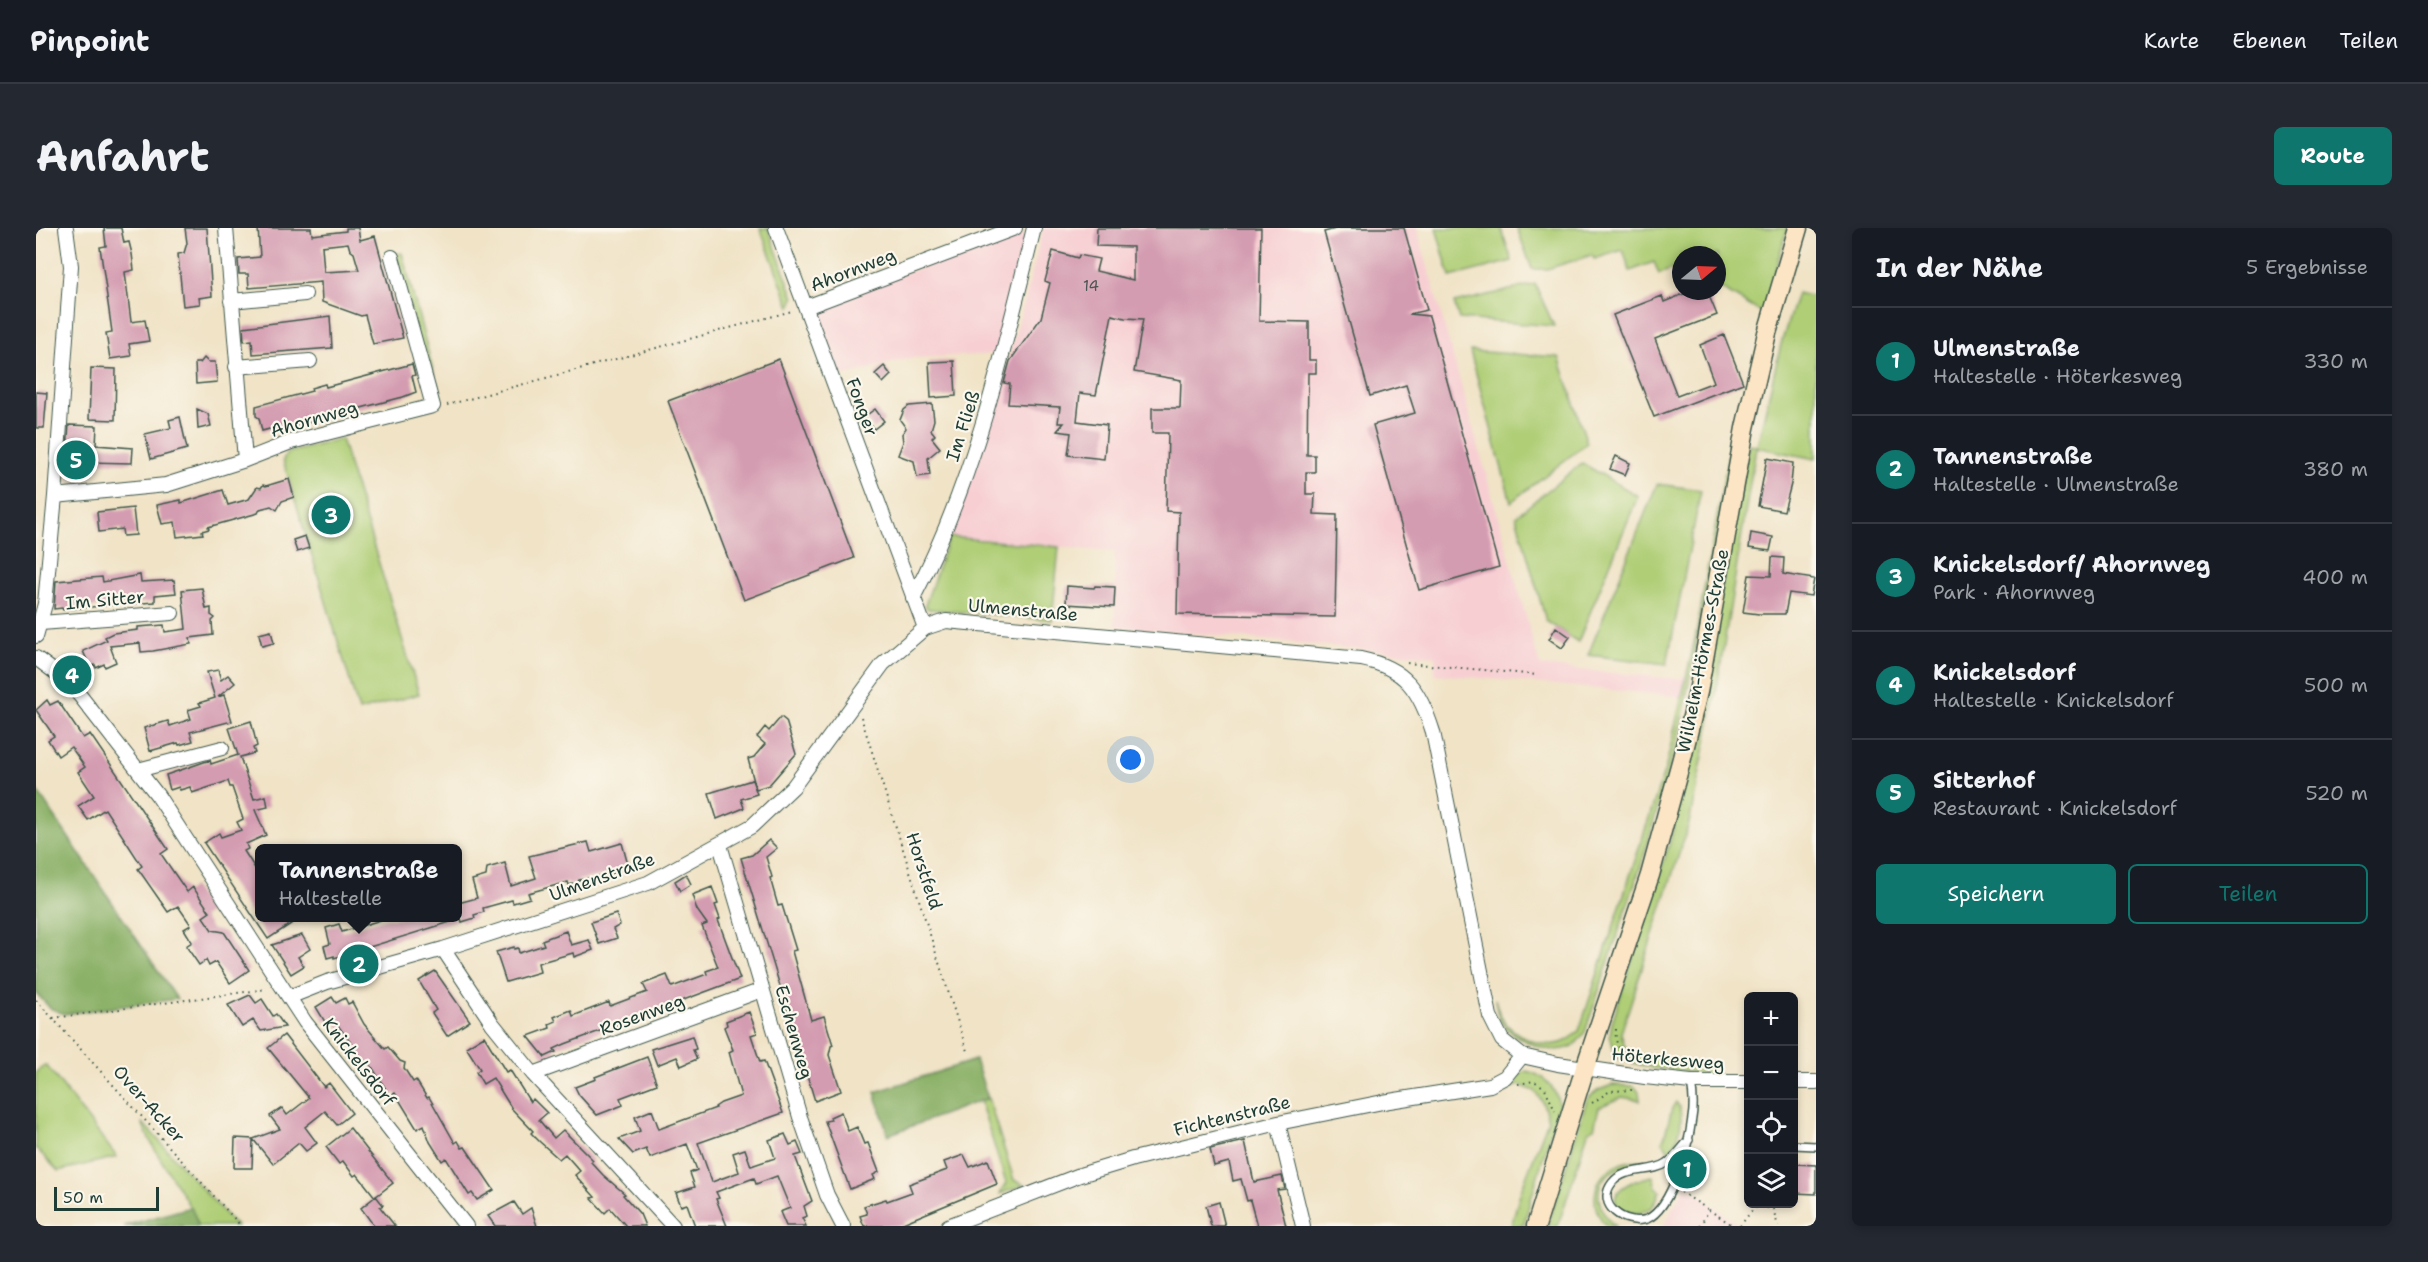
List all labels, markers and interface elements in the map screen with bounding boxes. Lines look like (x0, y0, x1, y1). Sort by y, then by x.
text: Pinpoint (30, 22, 149, 60)
text: Karte (2144, 27, 2199, 55)
text: Ebenen (2232, 27, 2307, 55)
text: Teilen (2340, 27, 2398, 55)
button: Route (2274, 127, 2392, 185)
text: Anfahrt (36, 128, 209, 184)
street label: Ahornweg (807, 243, 899, 297)
north arrow (1672, 246, 1726, 300)
text: In der Nähe (1876, 250, 2043, 285)
text: 5 Ergebnisse (2246, 254, 2368, 280)
house number: 14 (1083, 276, 1099, 296)
text: Ulmenstraße (1933, 334, 2080, 363)
text: 1 (1891, 348, 1900, 374)
text: 330 m (2304, 348, 2368, 374)
text: Haltestelle · Höterkesweg (1933, 363, 2182, 389)
street label: Fonger (840, 375, 884, 439)
street label: Im Fließ (940, 387, 986, 464)
street label: Ahornweg (268, 395, 360, 443)
pin: 5 (56, 438, 96, 482)
text: Tannenstraße (1933, 442, 2093, 471)
text: 2 (1889, 456, 1903, 482)
text: 380 m (2303, 456, 2368, 482)
text: Haltestelle · Ulmenstraße (1933, 471, 2179, 497)
pin: 3 (312, 492, 350, 538)
street label: Wilhelm-Hörmes-Straße (1671, 547, 1735, 755)
text: Knickelsdorf/ Ahornweg (1933, 550, 2210, 579)
text: 3 (1889, 564, 1903, 590)
text: 400 m (2302, 564, 2368, 590)
text: Park · Ahornweg (1933, 579, 2095, 605)
street label: Im Sitter (65, 585, 145, 615)
street label: Ulmenstraße (967, 593, 1079, 627)
pin: 4 (52, 652, 92, 698)
text: Knickelsdorf (1933, 658, 2076, 687)
text: 4 (1889, 672, 1903, 698)
text: 500 m (2304, 672, 2368, 698)
text: Haltestelle · Knickelsdorf (1933, 687, 2174, 713)
your location (1116, 745, 1145, 774)
text: Sitterhof (1933, 766, 2035, 795)
text: 5 (1889, 780, 1902, 806)
text: 520 m (2305, 780, 2368, 806)
text: Restaurant · Knickelsdorf (1933, 795, 2177, 821)
street label: Horstfeld (900, 829, 948, 913)
popup (255, 844, 462, 922)
street label: Ulmenstraße (546, 847, 658, 907)
text: Tannenstraße (279, 856, 438, 885)
button: Speichern (1876, 864, 2116, 924)
button: Teilen (2128, 864, 2368, 924)
text: Haltestelle (279, 885, 382, 911)
pin: 2 (340, 942, 378, 986)
street label: Eschenweg (769, 982, 819, 1082)
street label: Rosenweg (596, 989, 688, 1041)
map controls (1744, 992, 1798, 1208)
button: + (1744, 992, 1798, 1046)
street label: Knickelsdorf (317, 1013, 401, 1111)
street label: Höterkesweg (1610, 1042, 1726, 1076)
button: − (1744, 1046, 1798, 1100)
street label: Over-Acker (108, 1060, 190, 1148)
street label: Fichtenstraße (1171, 1090, 1293, 1142)
button: locate (1744, 1100, 1798, 1154)
pin: 1 (1668, 1146, 1706, 1192)
button: layers (1744, 1154, 1798, 1208)
scale bar (54, 1184, 159, 1212)
text: 50 m (63, 1187, 103, 1208)

